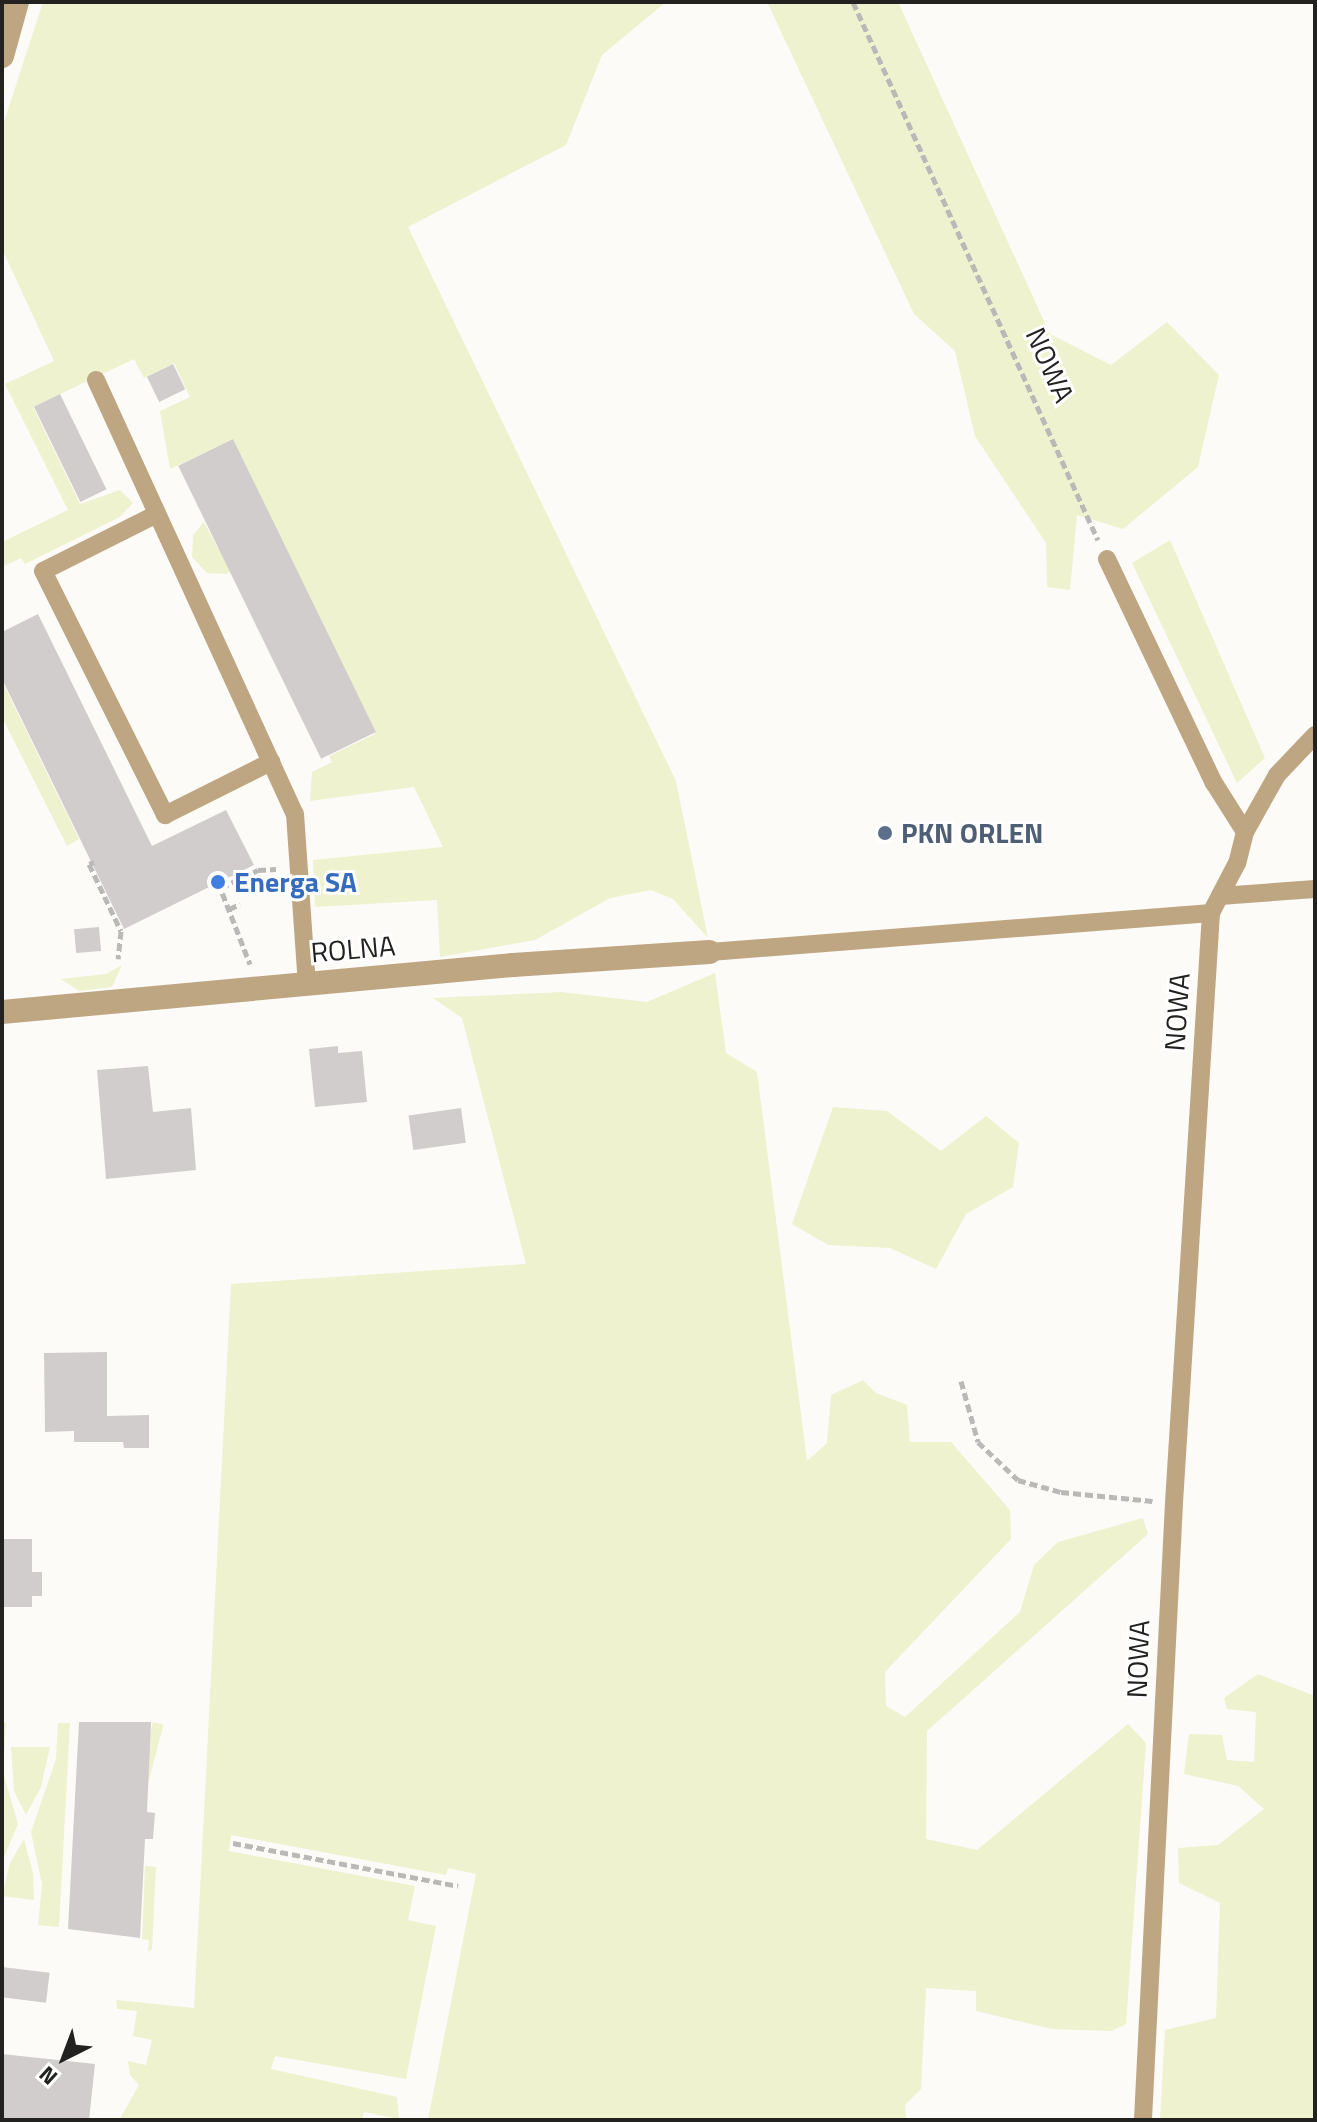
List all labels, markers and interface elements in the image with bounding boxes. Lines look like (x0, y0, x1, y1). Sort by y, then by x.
street label: NOWA (1019, 322, 1081, 408)
place label: PKN ORLEN (901, 816, 1043, 850)
marker: PKN ORLEN (876, 824, 894, 842)
place label: Energa SA (234, 865, 357, 899)
marker: Energa SA (209, 873, 227, 891)
street label: ROLNA (309, 929, 397, 969)
street label: NOWA (1158, 972, 1196, 1052)
street label: NOWA (1120, 1619, 1156, 1699)
north arrow (24, 2018, 104, 2098)
text: N (31, 2058, 65, 2094)

